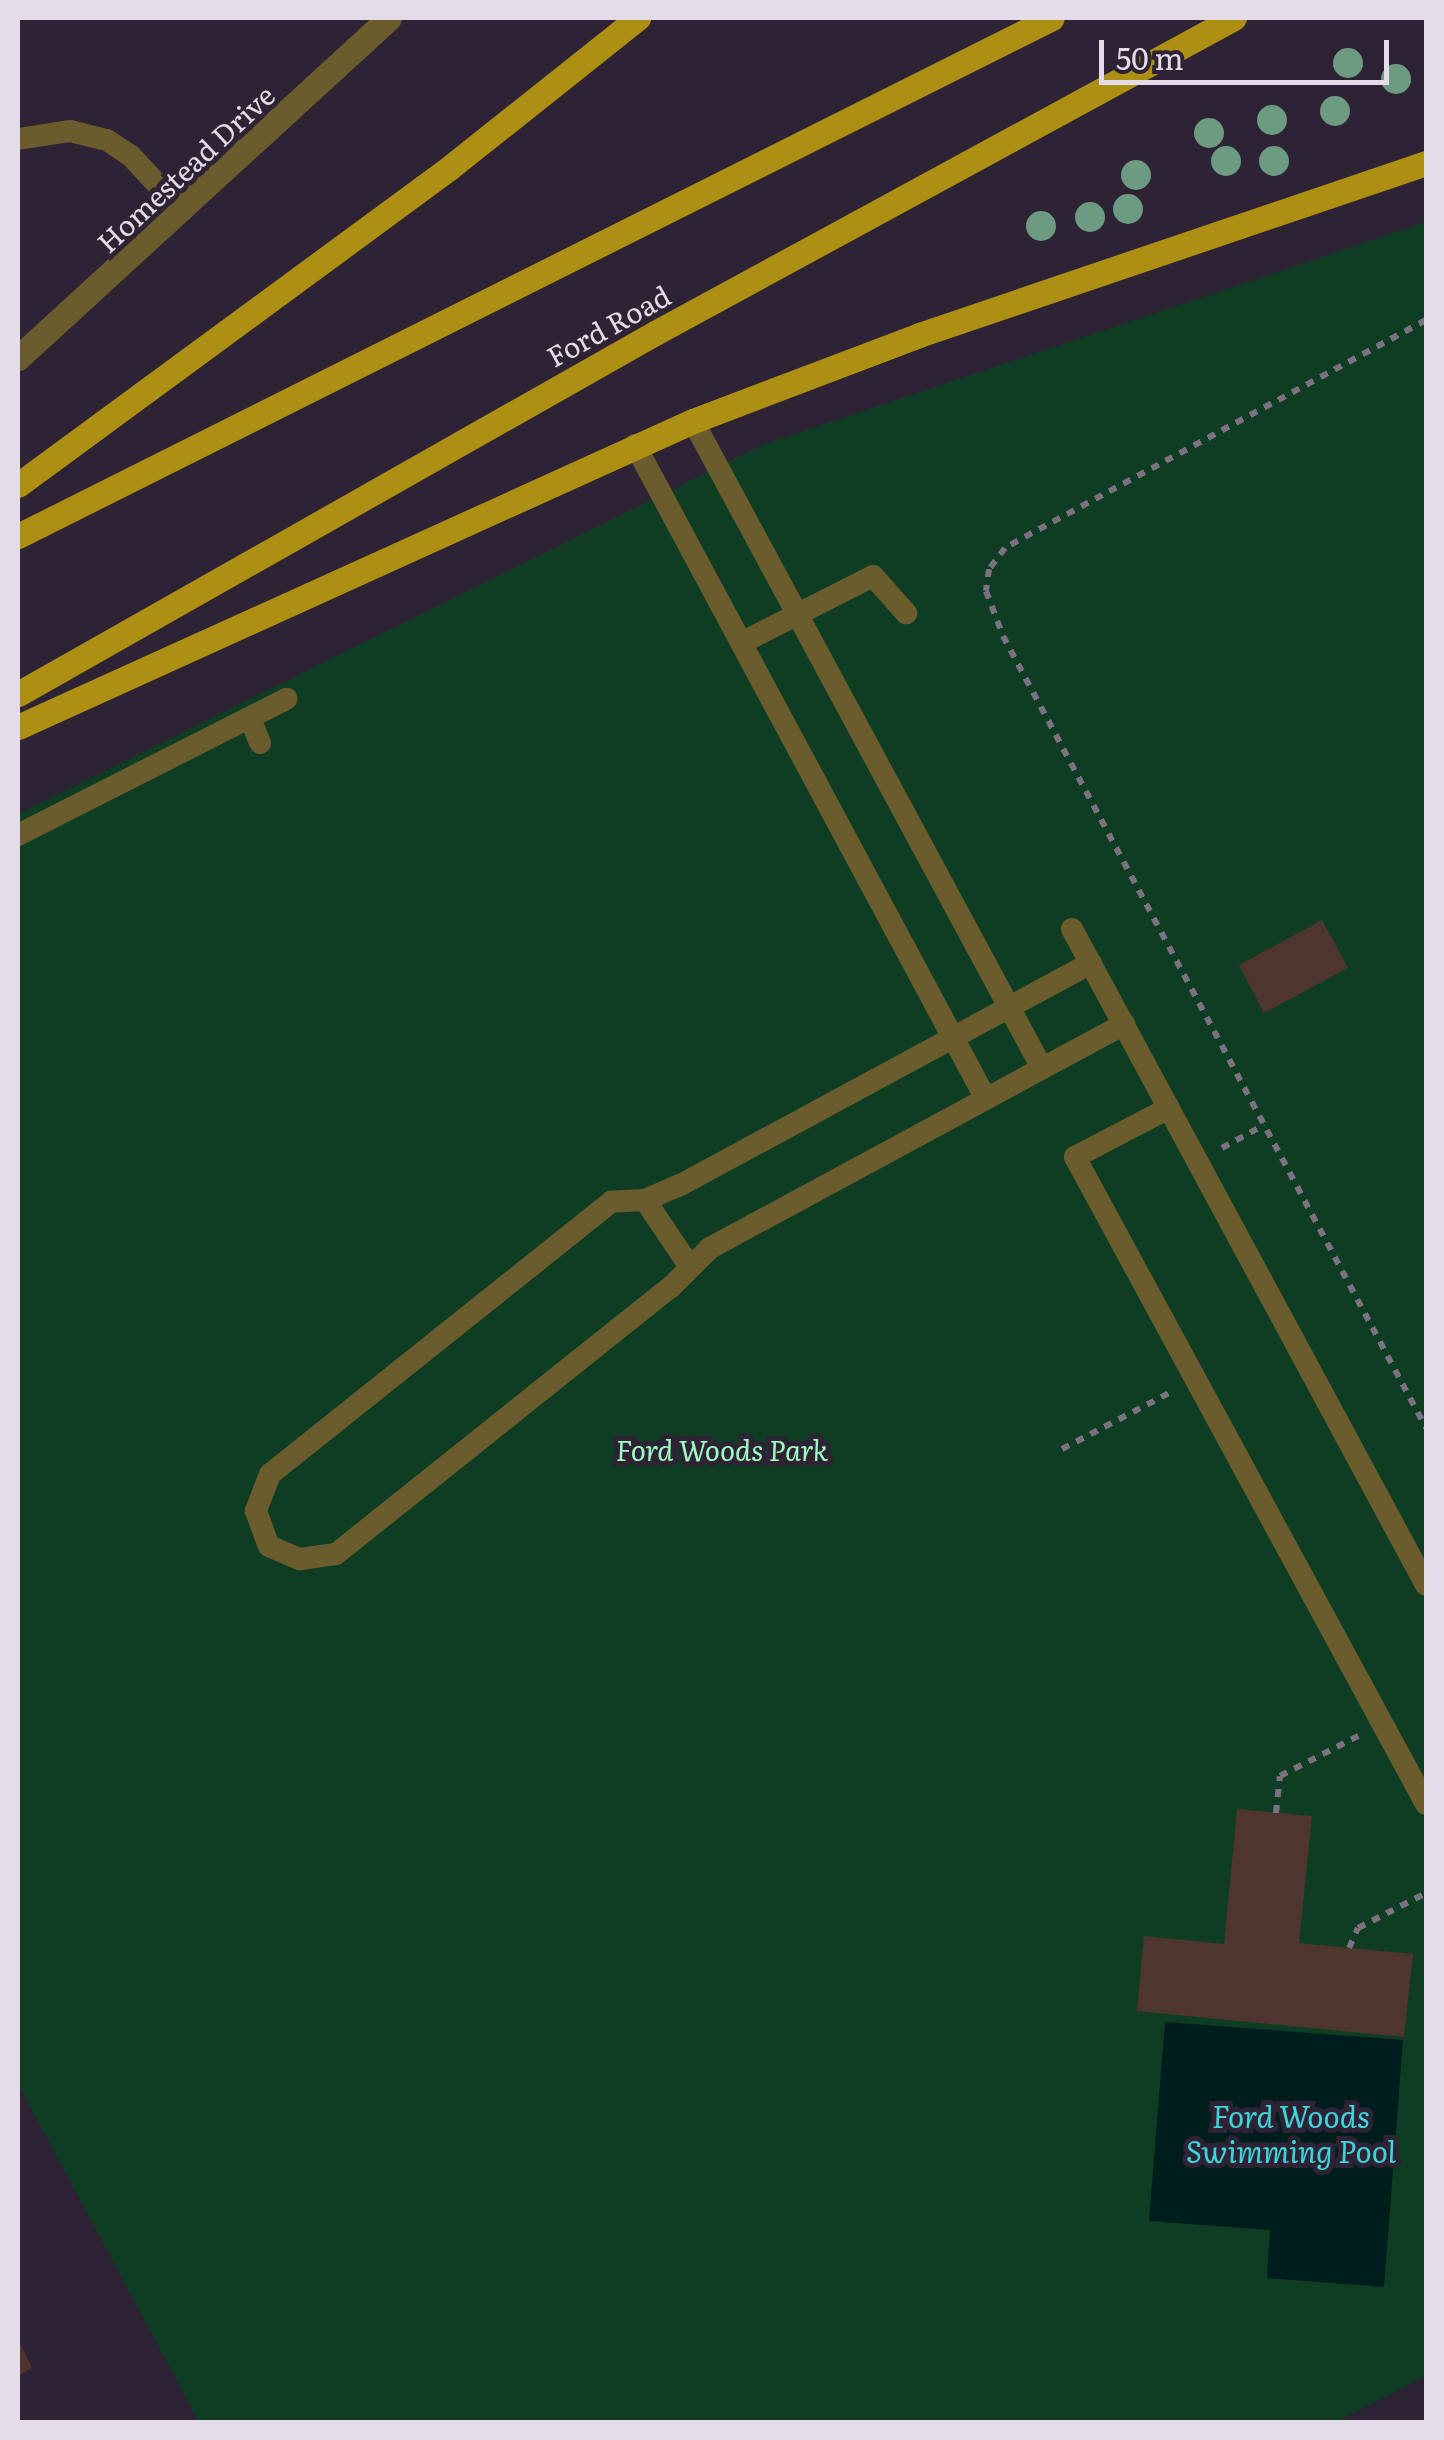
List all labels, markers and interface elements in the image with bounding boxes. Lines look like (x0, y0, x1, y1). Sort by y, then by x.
scale bar (1104, 20, 1394, 82)
text: 50 m (1116, 35, 1184, 79)
street label: Homestead Drive (90, 77, 280, 259)
street label: Ford Road (540, 277, 676, 373)
park label: Ford Woods Park (616, 1432, 828, 1466)
water label: Ford Woods Swimming Pool (1186, 2097, 1396, 2168)

